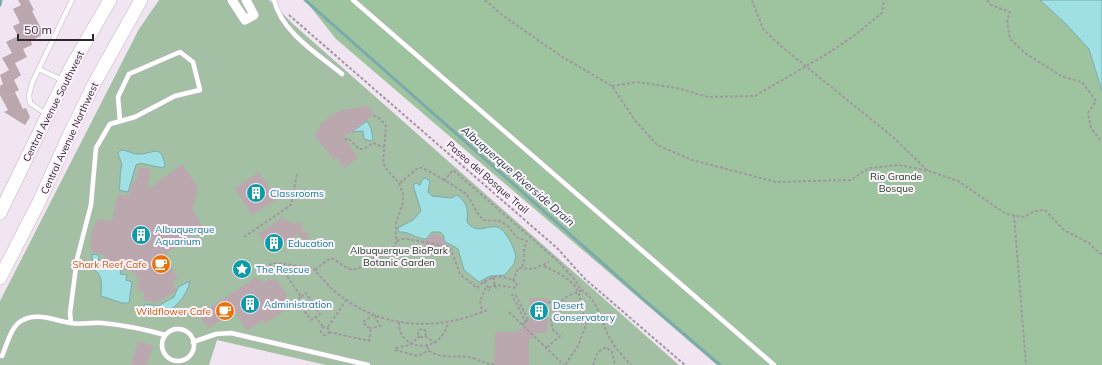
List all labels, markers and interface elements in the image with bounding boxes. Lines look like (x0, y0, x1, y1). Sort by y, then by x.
scale bar (18, 16, 93, 42)
text: 50 m (24, 22, 52, 37)
street label: Central Avenue Southwest (20, 48, 87, 164)
street label: Central Avenue Northwest (38, 80, 101, 196)
water label: Albuquerque Riverside Drain (458, 122, 578, 229)
street label: Paseo del Bosque Trail (444, 138, 531, 217)
park label: Rio Grande Bosque (870, 170, 922, 195)
building icon: Classrooms (245, 182, 267, 204)
place label: Classrooms (270, 187, 324, 200)
place label: Albuquerque Aquarium (155, 223, 215, 248)
building icon: Albuquerque Aquarium (130, 224, 152, 246)
building icon: Education (263, 232, 285, 254)
place label: Education (288, 237, 334, 250)
park label: Albuquerque BioPark Botanic Garden (350, 244, 449, 269)
cafe icon: Shark Reef Cafe (150, 253, 172, 275)
place label: Shark Reef Cafe (72, 258, 147, 271)
place icon: The Rescue (231, 258, 253, 280)
place label: The Rescue (256, 263, 309, 276)
building icon: Administration (239, 293, 261, 315)
place label: Administration (264, 298, 332, 311)
place label: Desert Conservatory (553, 299, 616, 324)
cafe icon: Wildflower Cafe (214, 300, 236, 322)
building icon: Desert Conservatory (528, 300, 550, 322)
place label: Wildflower Cafe (136, 305, 211, 318)

